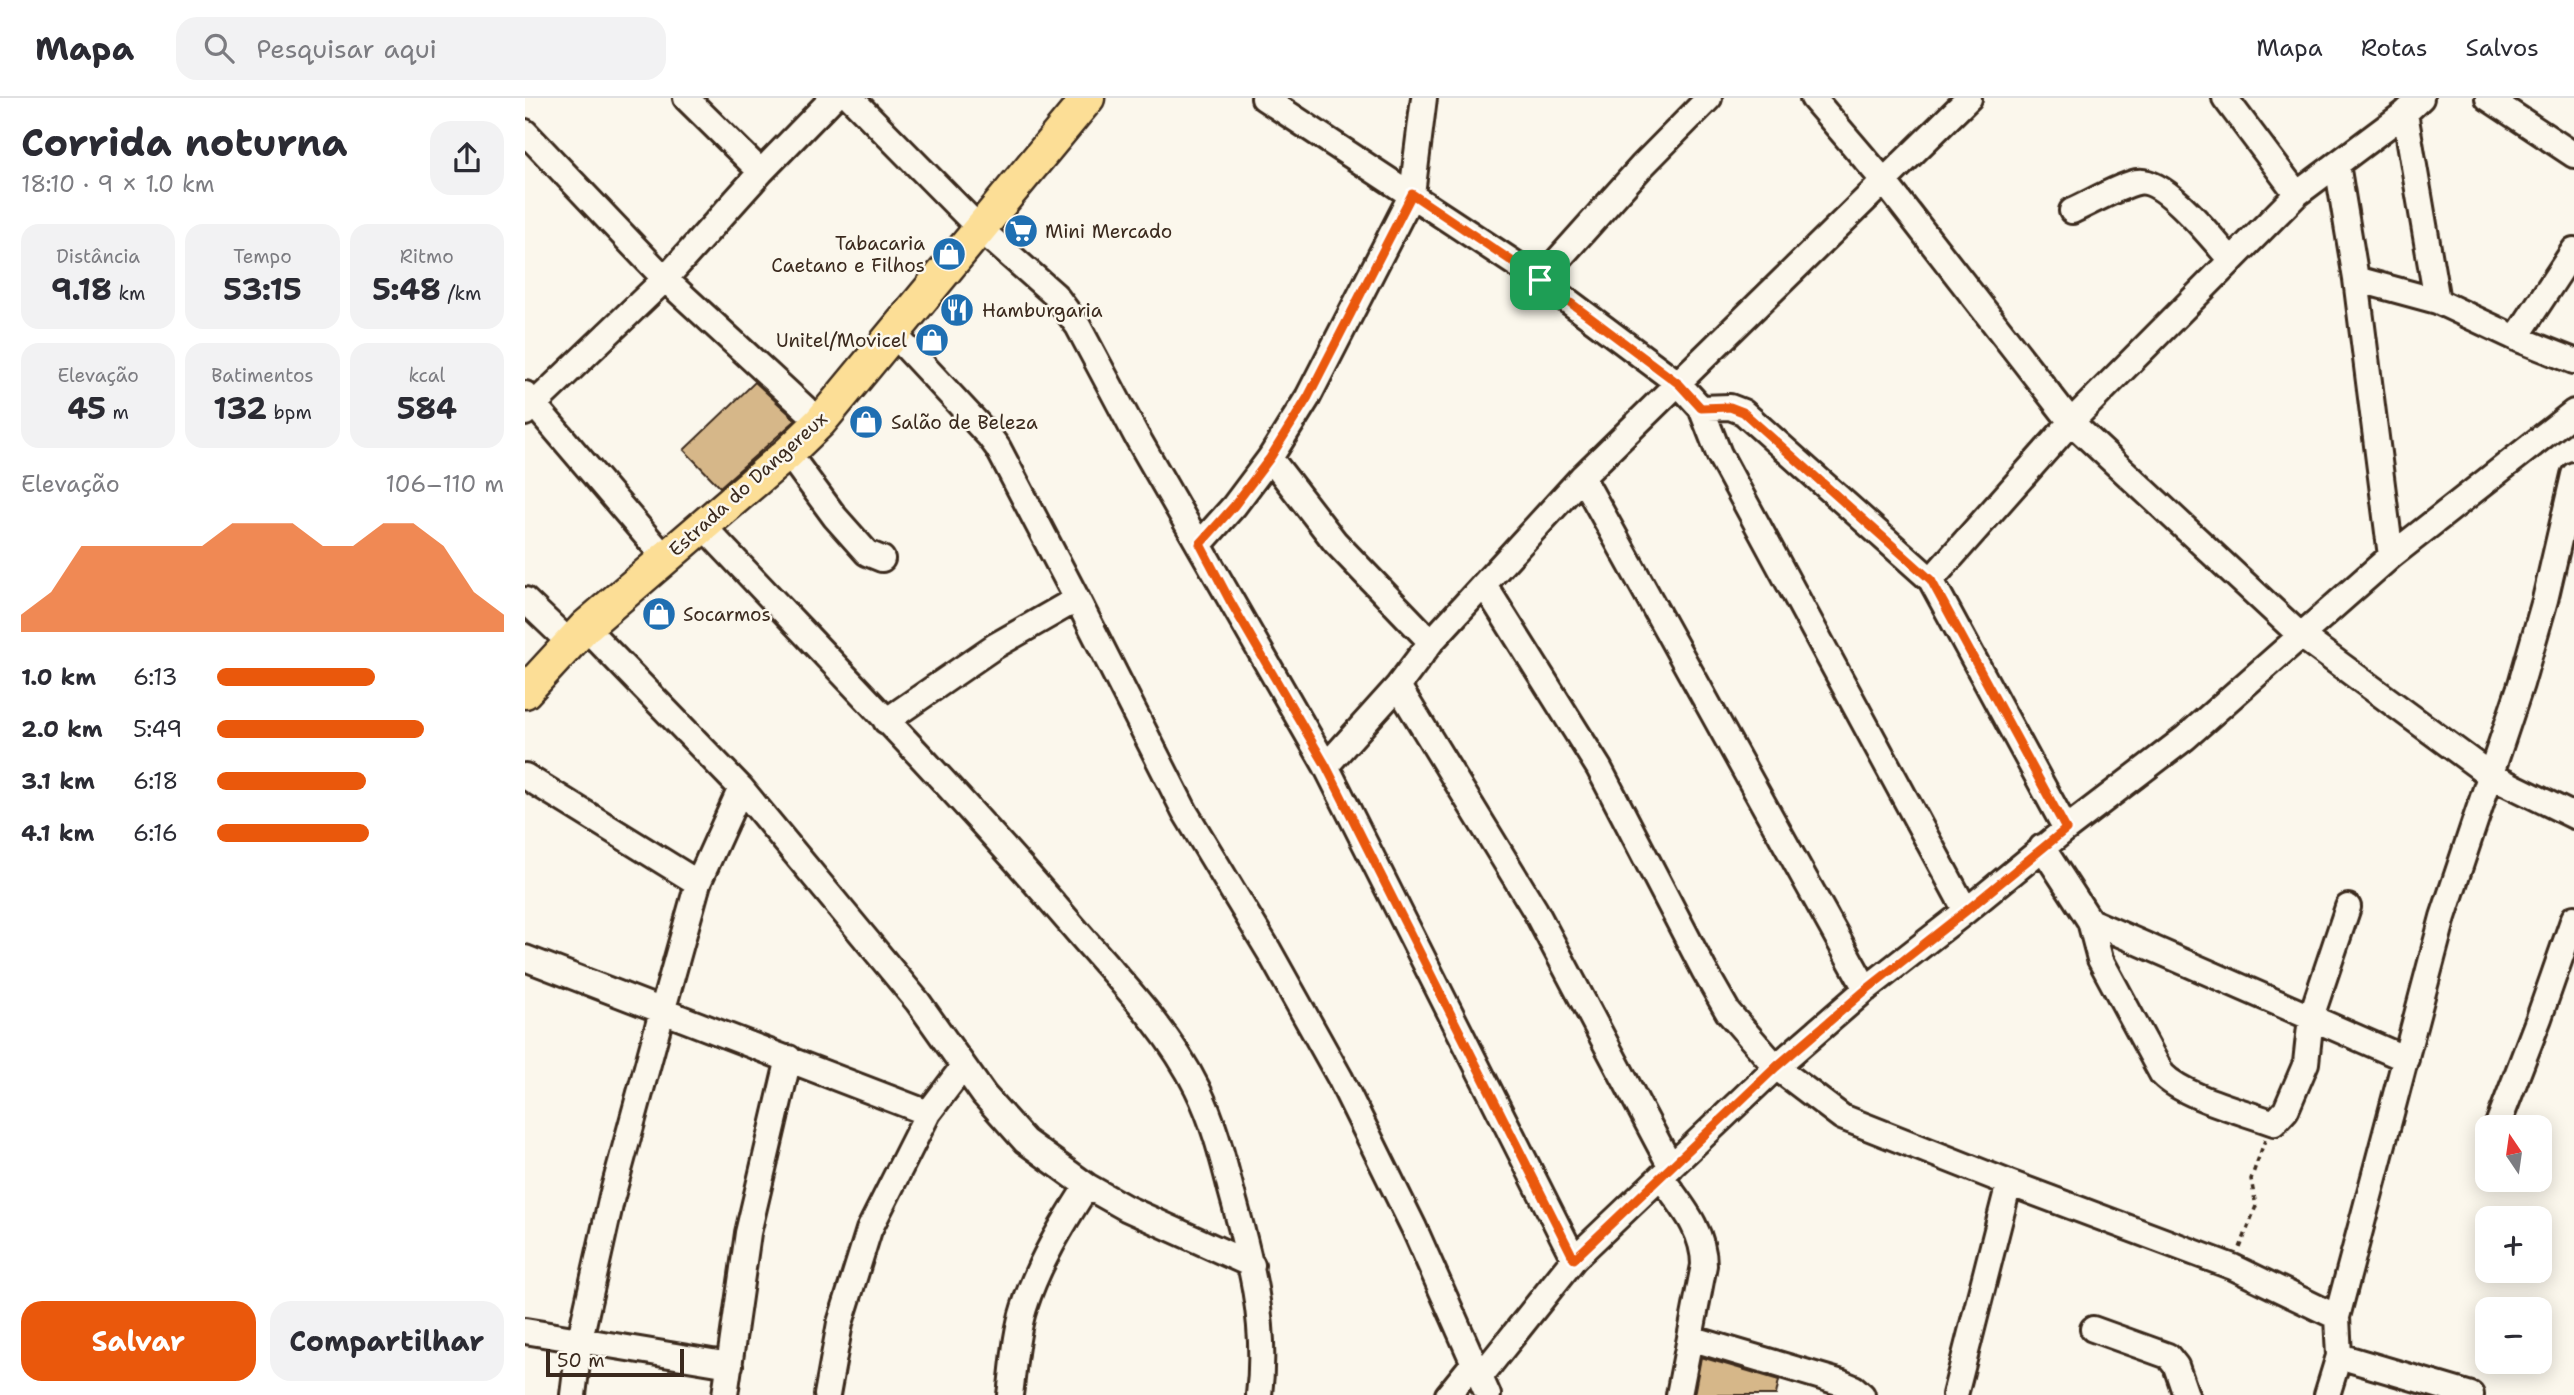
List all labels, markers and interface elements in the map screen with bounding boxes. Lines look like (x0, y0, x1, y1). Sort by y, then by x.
search box (176, 17, 666, 80)
text: Mapa (35, 26, 134, 71)
icon: search (200, 29, 238, 67)
text: Pesquisar aqui (256, 31, 437, 66)
text: Mapa (2256, 32, 2323, 64)
text: Rotas (2361, 32, 2428, 64)
text: Salvos (2466, 32, 2539, 64)
text: Corrida noturna (21, 117, 348, 168)
button: share (430, 121, 504, 195)
text: 18:10 · 9 × 1.0 km (21, 169, 215, 199)
supermarket icon: Mini Mercado (1002, 212, 1040, 250)
place label: Mini Mercado (1045, 219, 1172, 244)
place label: Tabacaria Caetano e Filhos (771, 231, 925, 278)
shop icon: Tabacaria Caetano e Filhos (930, 235, 968, 273)
text: Distância (56, 244, 140, 269)
text: Tempo (233, 244, 292, 269)
text: Ritmo (400, 244, 454, 269)
pin (1510, 250, 1570, 310)
icon: arrive (1521, 261, 1559, 299)
text: 9.18 (51, 269, 112, 310)
text: 53:15 (223, 269, 302, 310)
text: 5:48 (372, 269, 441, 310)
text: km (112, 281, 145, 306)
text: /km (441, 281, 481, 306)
restaurant icon: Hamburgaria (938, 291, 976, 329)
place label: Hamburgaria (982, 298, 1103, 323)
shop icon: Unitel/Movicel (913, 321, 951, 359)
place label: Unitel/Movicel (776, 328, 907, 353)
text: Elevação (57, 363, 139, 388)
text: Batimentos (211, 363, 314, 388)
text: kcal (408, 363, 445, 388)
text: 45 (67, 388, 106, 429)
text: 132 (213, 388, 267, 429)
text: 584 (397, 388, 457, 429)
text: m (106, 400, 129, 425)
text: bpm (267, 400, 312, 425)
shop icon: Salão de Beleza (847, 403, 885, 441)
street label: Estrada do Dangereux (663, 406, 833, 562)
place label: Salão de Beleza (891, 410, 1038, 435)
text: Elevação (21, 469, 120, 499)
text: 106–110 m (386, 469, 504, 499)
shop icon: Socarmos (640, 595, 678, 633)
place label: Socarmos (683, 602, 771, 627)
text: 1.0 km (21, 662, 96, 692)
text: 6:13 (133, 662, 178, 692)
text: 2.0 km (21, 714, 103, 744)
text: 5:49 (133, 714, 182, 744)
text: 3.1 km (21, 766, 95, 796)
text: 6:18 (133, 766, 178, 796)
text: 4.1 km (21, 818, 94, 848)
text: 6:16 (133, 818, 178, 848)
north arrow (2475, 1115, 2551, 1192)
map controls (2475, 1115, 2552, 1374)
button: + (2475, 1206, 2552, 1283)
button: − (2475, 1297, 2552, 1374)
button: Salvar (21, 1301, 256, 1381)
button: Compartilhar (270, 1301, 504, 1381)
scale bar (546, 1346, 684, 1378)
text: 50 m (557, 1348, 605, 1373)

